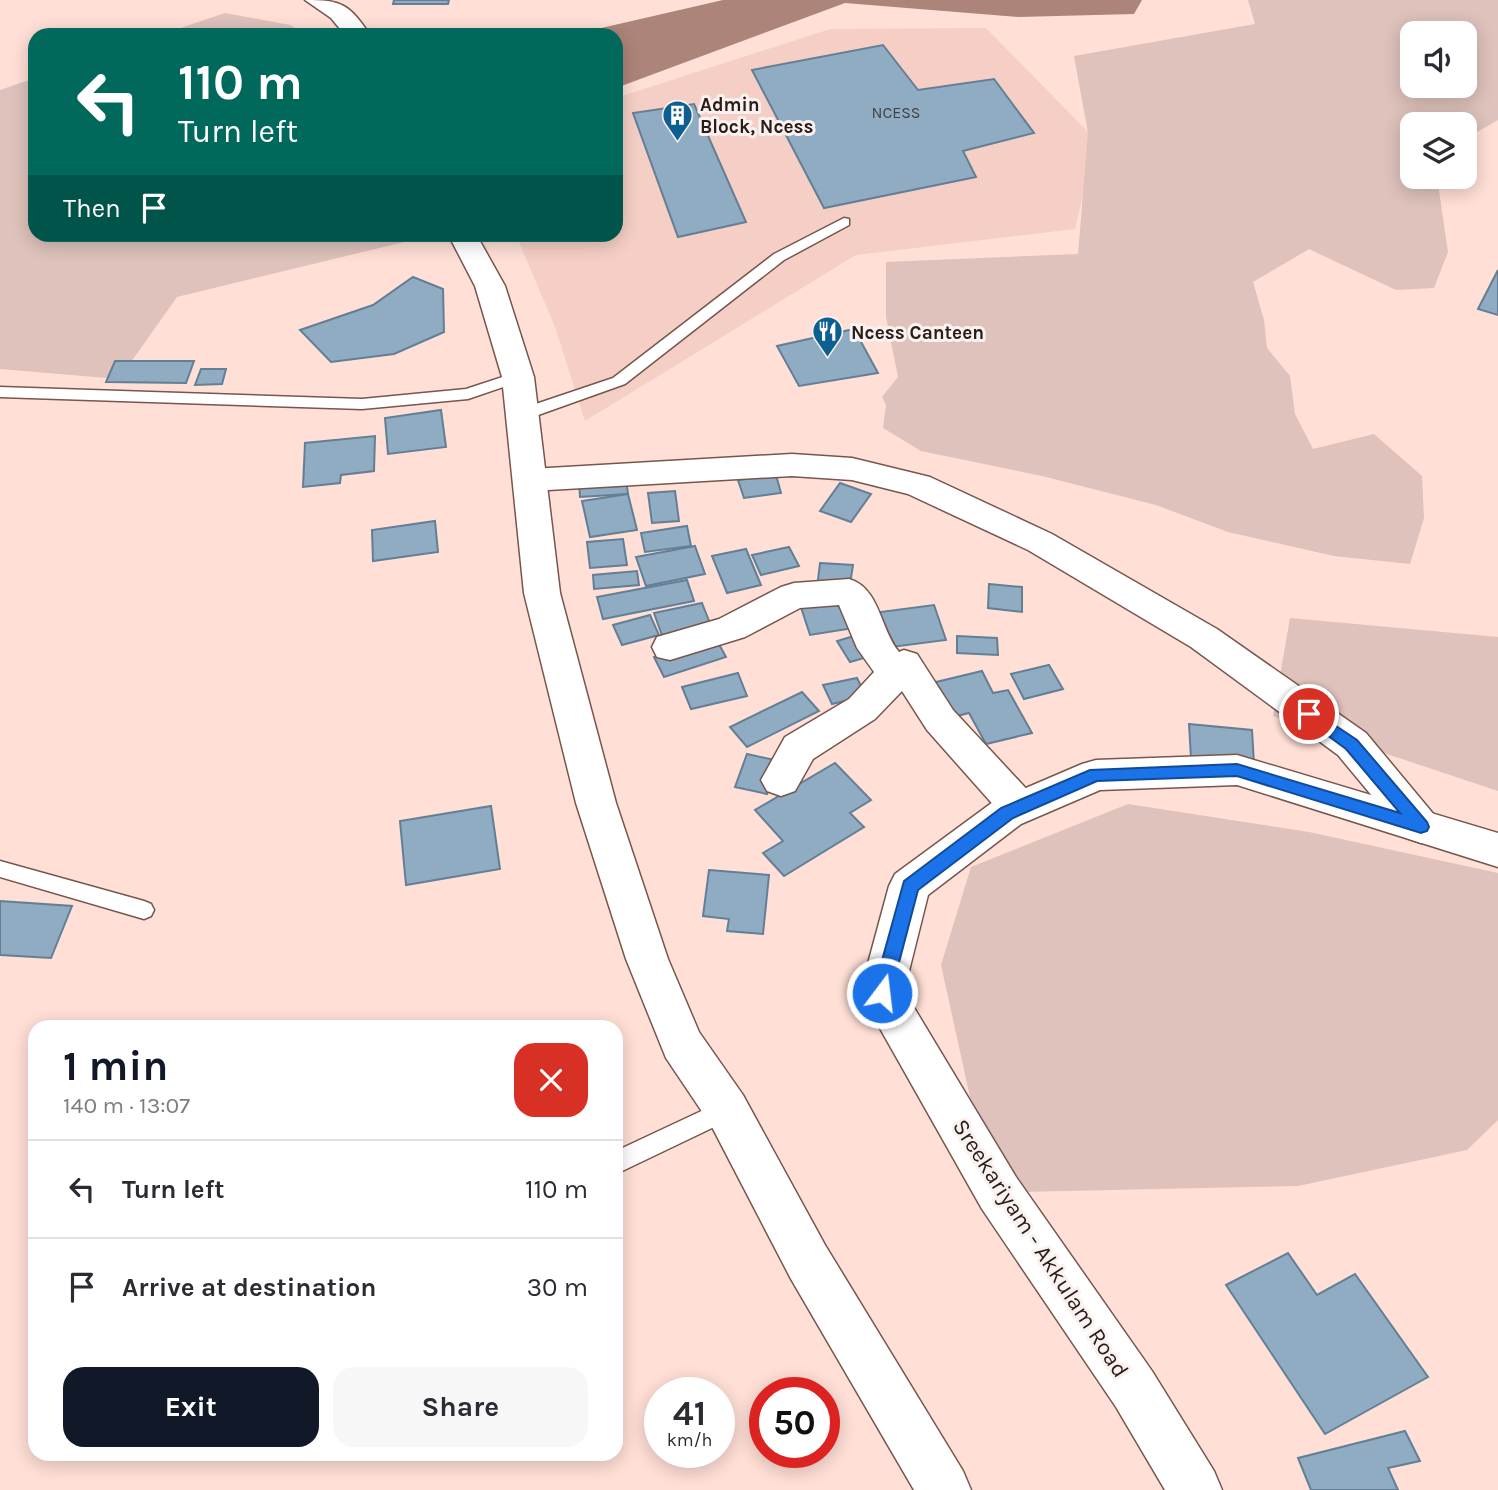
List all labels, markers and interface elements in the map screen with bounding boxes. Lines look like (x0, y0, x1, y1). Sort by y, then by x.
map controls (1400, 21, 1477, 189)
button: sound (1400, 21, 1477, 98)
text: 110 m (178, 54, 303, 111)
icon: left (63, 56, 154, 147)
place label: Admin Block, Ncess (700, 94, 814, 138)
building icon: Admin Block, Ncess (660, 98, 694, 142)
house number: NCESS (871, 103, 921, 122)
button: layers (1400, 112, 1477, 189)
text: Turn left (178, 113, 298, 150)
icon: arrive (135, 189, 173, 227)
text: Then (63, 193, 121, 224)
restaurant icon: Ncess Canteen (811, 315, 845, 359)
place label: Ncess Canteen (851, 322, 984, 344)
pin (1279, 684, 1339, 744)
icon: arrive (1290, 695, 1328, 733)
position arrow (845, 956, 919, 1030)
text: 1 min (63, 1041, 168, 1091)
button: close (514, 1043, 588, 1117)
text: 140 m · 13:07 (63, 1092, 190, 1119)
street label: Sreekariyam - Akkulam Road (947, 1114, 1134, 1382)
icon: left (63, 1170, 101, 1208)
text: Turn left (122, 1174, 224, 1205)
text: 110 m (525, 1174, 588, 1205)
icon: arrive (63, 1268, 101, 1306)
text: Arrive at destination (122, 1272, 376, 1303)
text: 30 m (527, 1272, 588, 1303)
button: Exit (63, 1367, 319, 1447)
button: Share (333, 1367, 588, 1447)
speed limit sign: 50 (749, 1377, 840, 1468)
text: 41 (673, 1393, 706, 1434)
text: km/h (667, 1429, 712, 1451)

